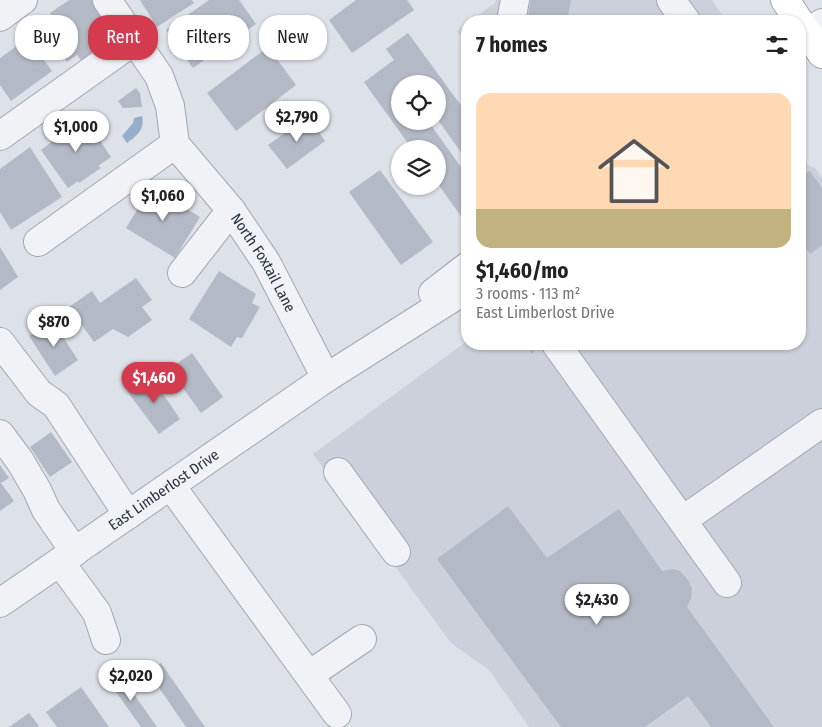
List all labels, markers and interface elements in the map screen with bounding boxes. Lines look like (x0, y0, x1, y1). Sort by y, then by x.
chip: Buy (15, 15, 78, 60)
chip: Rent (88, 15, 158, 60)
chip: Filters (168, 15, 249, 60)
chip: New (259, 15, 327, 60)
icon: filters (763, 31, 791, 59)
text: 7 homes (476, 32, 547, 58)
map controls (391, 75, 446, 195)
button: locate (391, 75, 446, 130)
pin: $2,790 (256, 100, 338, 143)
text: $2,790 (276, 107, 318, 126)
pin: $1,000 (35, 110, 117, 153)
text: $1,000 (54, 117, 98, 136)
icon: home (589, 126, 679, 216)
button: layers (391, 140, 446, 195)
pin: $1,060 (122, 180, 204, 222)
text: $1,060 (141, 186, 185, 205)
street label: North Foxtail Lane (227, 210, 299, 315)
text: $1,460/mo (476, 258, 569, 284)
text: 3 rooms · 113 m² (476, 284, 580, 303)
text: East Limberlost Drive (476, 303, 615, 322)
pin: $870 (24, 306, 84, 348)
text: $870 (38, 312, 70, 331)
pin: $1,460 (113, 362, 195, 404)
text: $1,460 (133, 368, 175, 387)
street label: East Limberlost Drive (105, 446, 222, 534)
pin: $2,430 (556, 584, 638, 626)
text: $2,430 (576, 590, 618, 609)
pin: $2,020 (90, 660, 172, 702)
text: $2,020 (109, 666, 153, 685)

